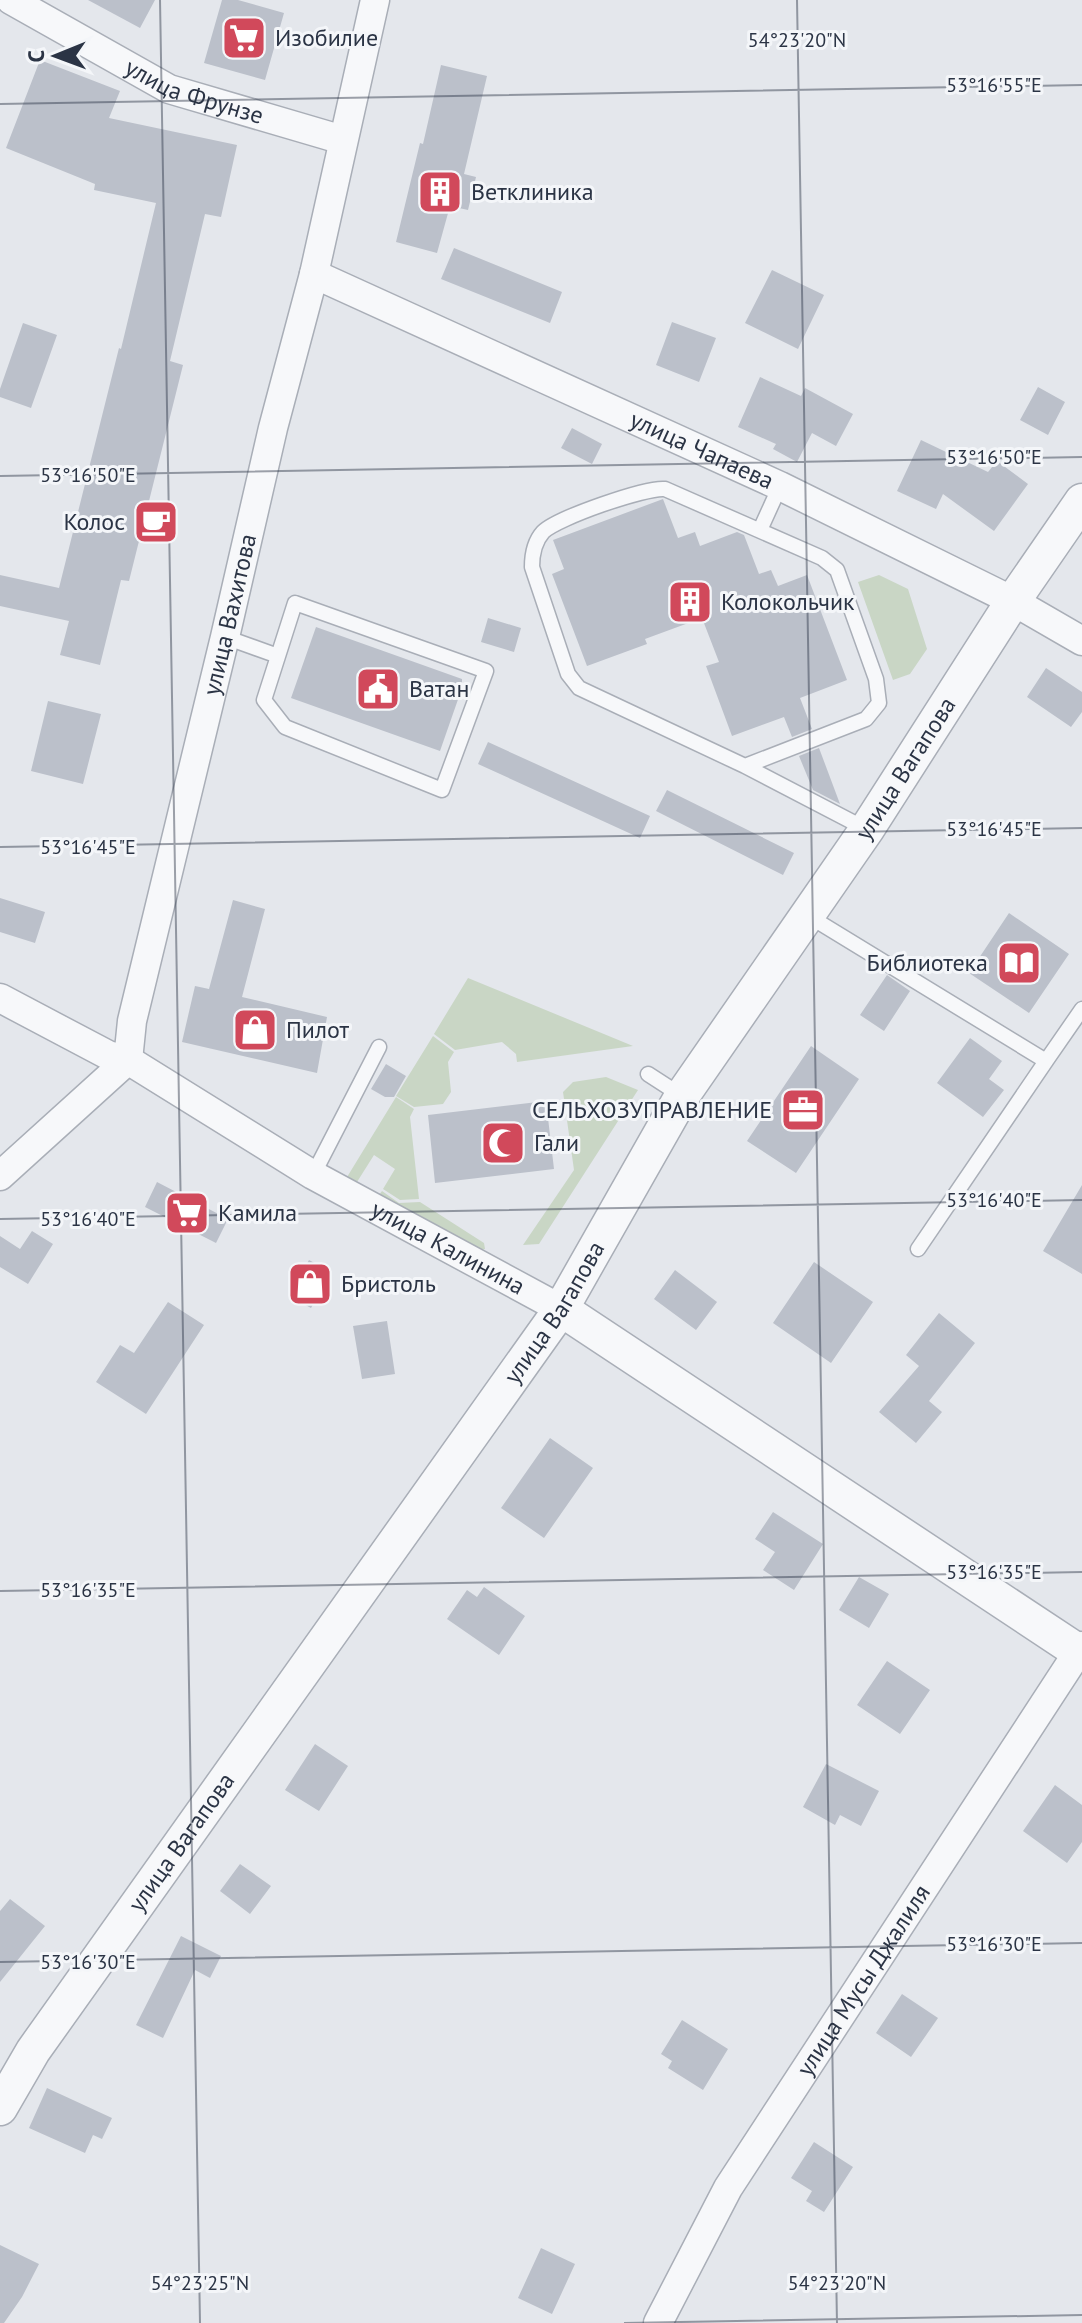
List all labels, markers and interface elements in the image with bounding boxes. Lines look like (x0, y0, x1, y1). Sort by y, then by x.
supermarket icon: Изобилие (220, 14, 268, 62)
north arrow (16, 16, 96, 96)
place label: Изобилие (275, 22, 378, 53)
text: 54°23'20"N (748, 27, 846, 53)
text: С (22, 50, 50, 63)
street label: улица Фрунзе (120, 51, 267, 131)
text: 53°16'55"E (946, 72, 1042, 98)
building icon: Ветклиника (416, 168, 464, 216)
place label: Ветклиника (471, 176, 594, 207)
street label: улица Чапаева (625, 404, 779, 496)
text: 53°16'50"E (946, 444, 1042, 470)
text: 53°16'50"E (40, 462, 136, 488)
cafe icon: Колос (132, 498, 180, 546)
place label: Колос (63, 506, 125, 537)
street label: улица Вахитова (195, 531, 263, 698)
building icon: Колокольчик (666, 578, 714, 626)
place label: Колокольчик (721, 586, 855, 617)
public building icon: Ватан (354, 665, 402, 713)
place label: Ватан (409, 673, 469, 704)
street label: улица Вагапова (848, 691, 962, 846)
text: 53°16'45"E (946, 816, 1042, 842)
text: 53°16'45"E (40, 834, 136, 860)
library icon: Библиотека (995, 939, 1043, 987)
place label: Библиотека (867, 947, 988, 978)
shop icon: Пилот (231, 1006, 279, 1054)
place label: Пилот (286, 1014, 349, 1045)
office icon: СЕЛЬХОЗУПРАВЛЕНИЕ (779, 1086, 827, 1134)
place label: СЕЛЬХОЗУПРАВЛЕНИЕ (532, 1094, 772, 1125)
mosque icon: Гали (479, 1119, 527, 1167)
place label: Гали (534, 1127, 579, 1158)
text: 53°16'40"E (946, 1187, 1042, 1213)
supermarket icon: Камила (163, 1189, 211, 1237)
street label: улица Калинина (366, 1193, 530, 1302)
place label: Камила (218, 1197, 297, 1228)
text: 53°16'40"E (40, 1206, 136, 1232)
street label: улица Вагапова (497, 1236, 611, 1390)
shop icon: Бристоль (286, 1260, 334, 1308)
place label: Бристоль (341, 1268, 436, 1299)
text: 53°16'35"E (946, 1559, 1042, 1585)
text: 53°16'35"E (40, 1577, 136, 1603)
street label: улица Вагапова (121, 1766, 241, 1918)
street label: улица Мусы Джалиля (789, 1879, 937, 2082)
text: 53°16'30"E (946, 1931, 1042, 1957)
text: 53°16'30"E (40, 1949, 136, 1975)
text: 54°23'25"N (151, 2270, 249, 2296)
text: 54°23'20"N (788, 2270, 886, 2296)

